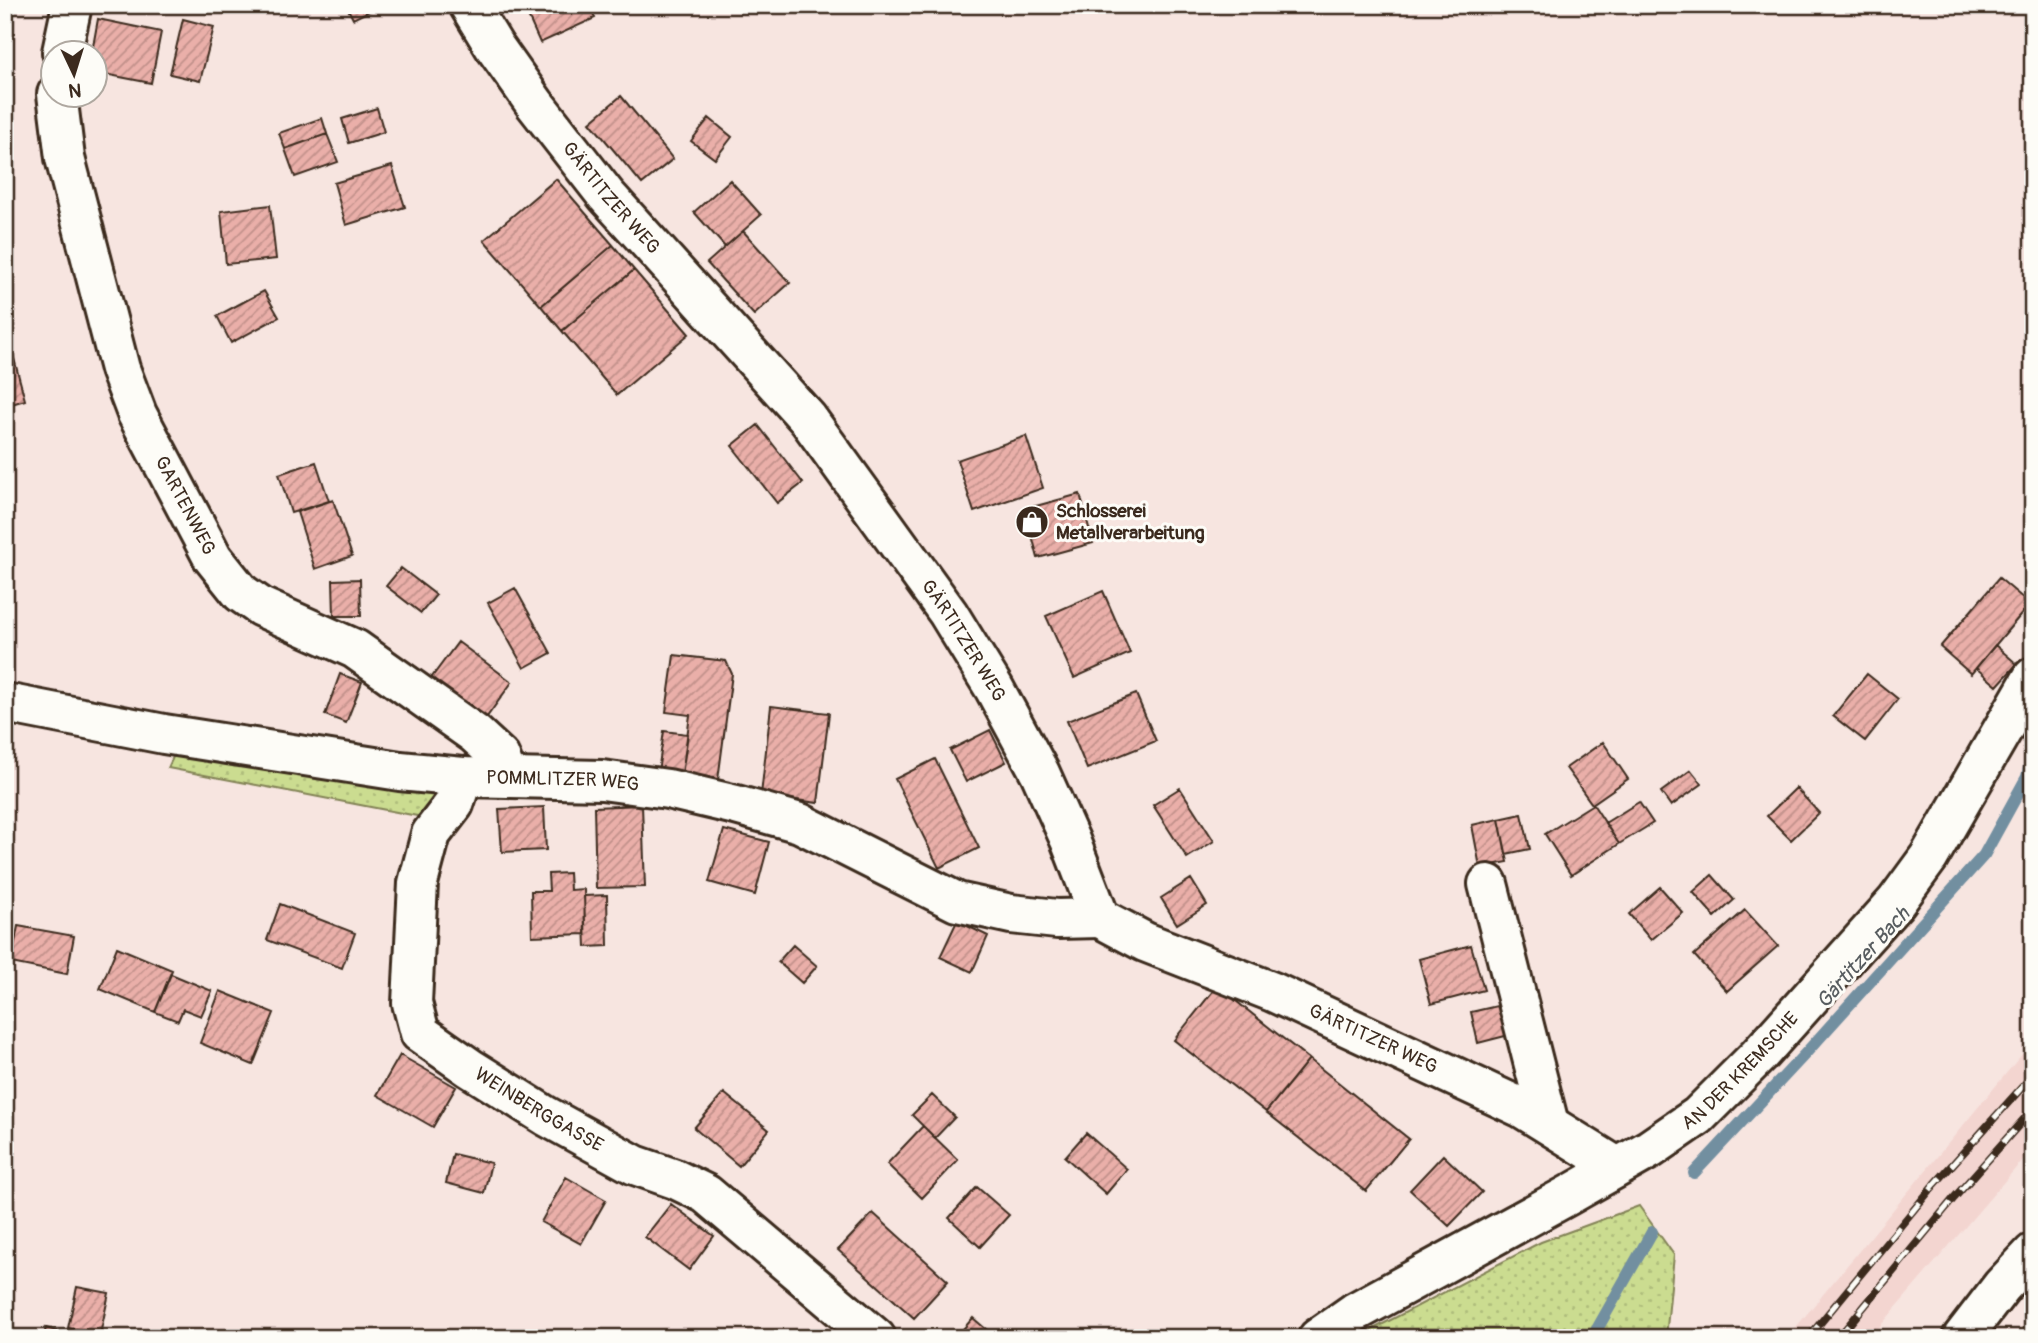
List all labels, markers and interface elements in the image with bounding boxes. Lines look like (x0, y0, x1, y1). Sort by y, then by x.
north arrow (38, 38, 108, 108)
text: N (68, 78, 82, 102)
street label: GÄRTITZER WEG (557, 137, 665, 259)
street label: GARTENWEG (149, 452, 221, 559)
place label: Schlosserei Metallverarbeitung (1056, 499, 1205, 545)
shop icon: Schlosserei Metallverarbeitung (1013, 503, 1051, 541)
street label: GÄRTITZER WEG (916, 575, 1011, 706)
street label: POMMLITZER WEG (486, 766, 641, 797)
water label: Gärtitzer Bach (1810, 901, 1916, 1014)
street label: GÄRTITZER WEG (1305, 998, 1442, 1079)
street label: AN DER KREMSCHE (1677, 1007, 1804, 1136)
street label: WEINBERGGASSE (470, 1062, 608, 1157)

